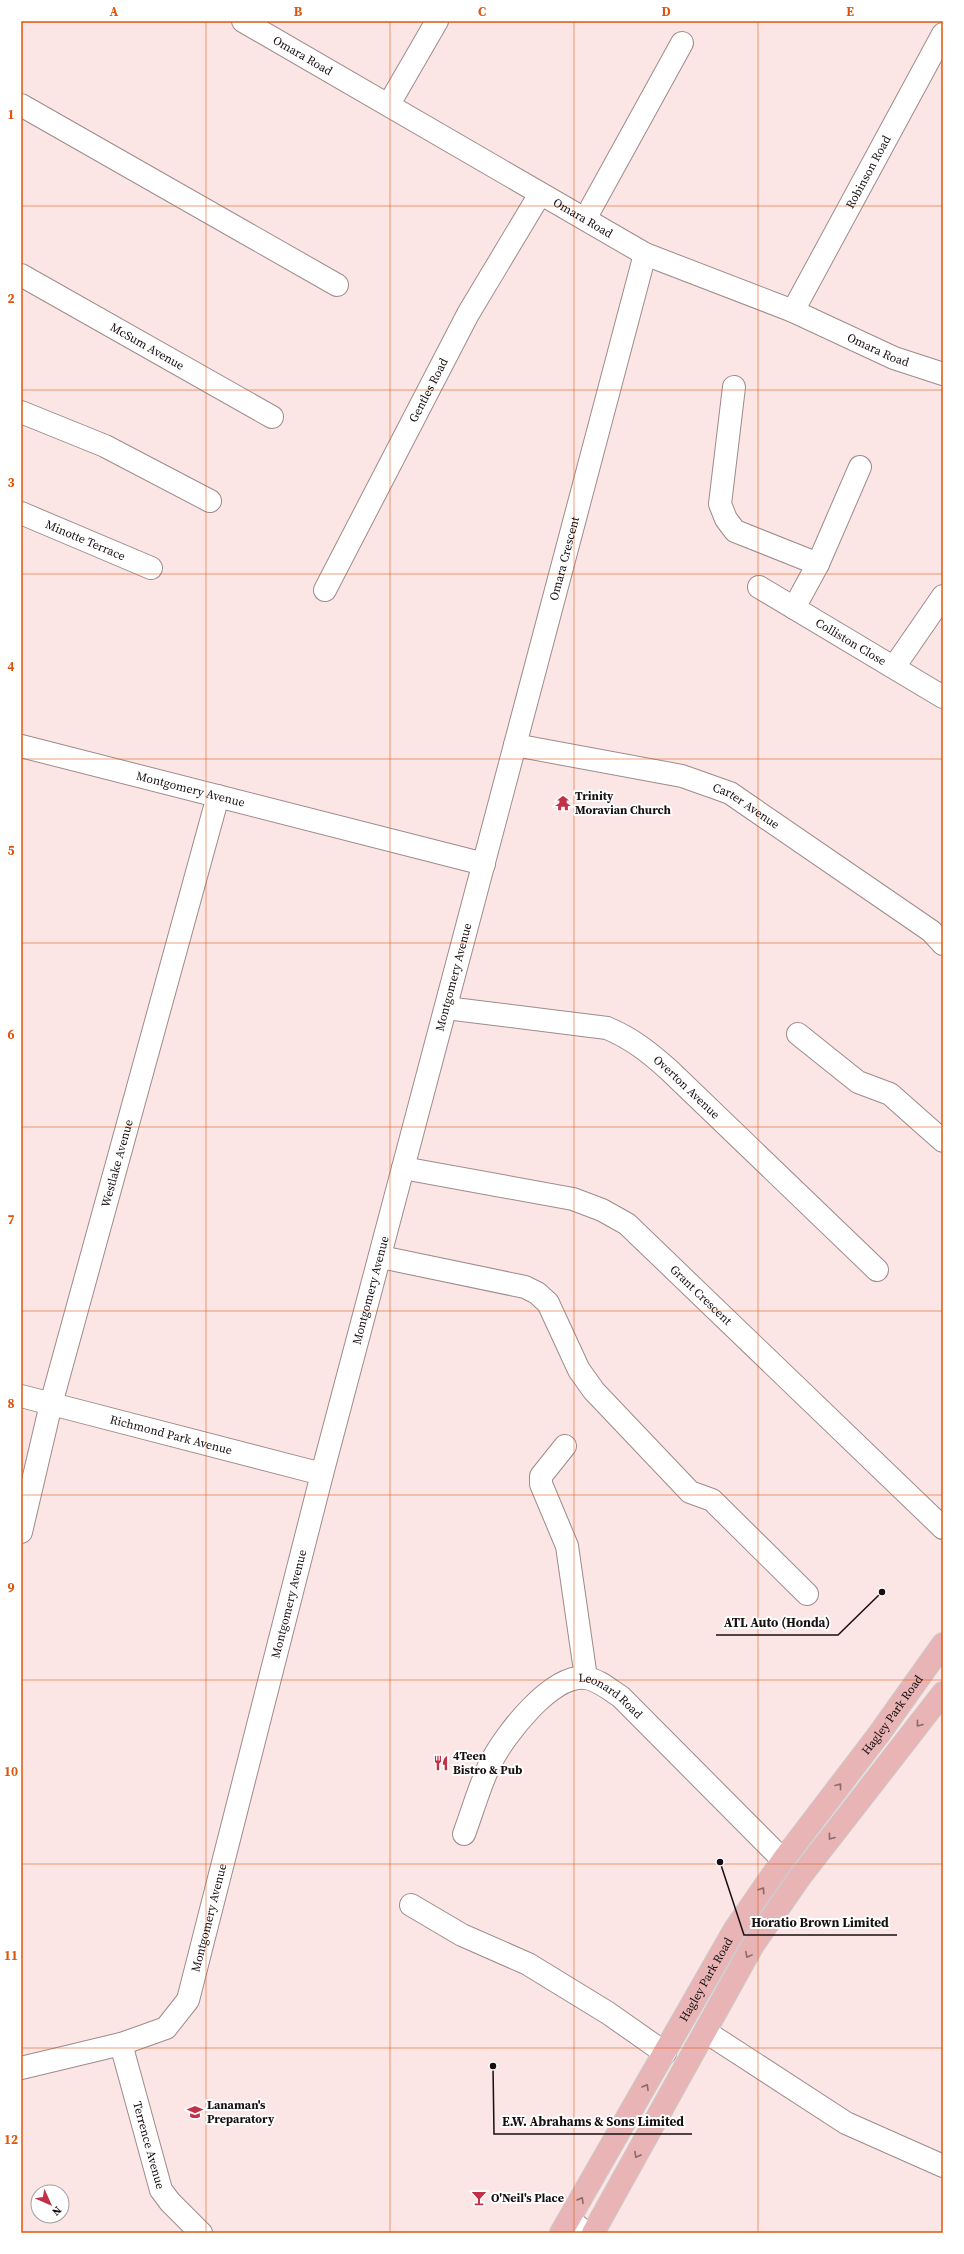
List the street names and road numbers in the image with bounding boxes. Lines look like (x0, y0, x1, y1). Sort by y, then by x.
street label: Omara Road (270, 32, 336, 79)
street label: Robinson Road (842, 132, 895, 212)
street label: Omara Road (550, 194, 616, 242)
street label: McSum Avenue (107, 319, 187, 374)
street label: Omara Road (845, 329, 911, 370)
street label: Gentles Road (405, 355, 452, 425)
street label: Omara Crescent (546, 515, 583, 602)
street label: Minotte Terrace (43, 516, 128, 564)
street label: Colliston Close (813, 615, 889, 669)
street label: Montgomery Avenue (135, 768, 247, 811)
street label: Carter Avenue (710, 779, 783, 833)
street label: Montgomery Avenue (432, 921, 476, 1033)
street label: Overton Avenue (650, 1052, 723, 1122)
street label: Westlake Avenue (97, 1118, 137, 1209)
street label: Montgomery Avenue (349, 1234, 393, 1346)
street label: Grant Crescent (666, 1262, 735, 1329)
street label: Richmond Park Avenue (108, 1411, 234, 1458)
street label: Montgomery Avenue (267, 1548, 310, 1660)
street label: Leonard Road (578, 1670, 646, 1722)
street label: Hagley Park Road (858, 1672, 927, 1758)
street label: Montgomery Avenue (187, 1862, 230, 1974)
street label: Hagley Park Road (676, 1934, 737, 2025)
street label: Terrence Avenue (129, 2100, 168, 2191)

